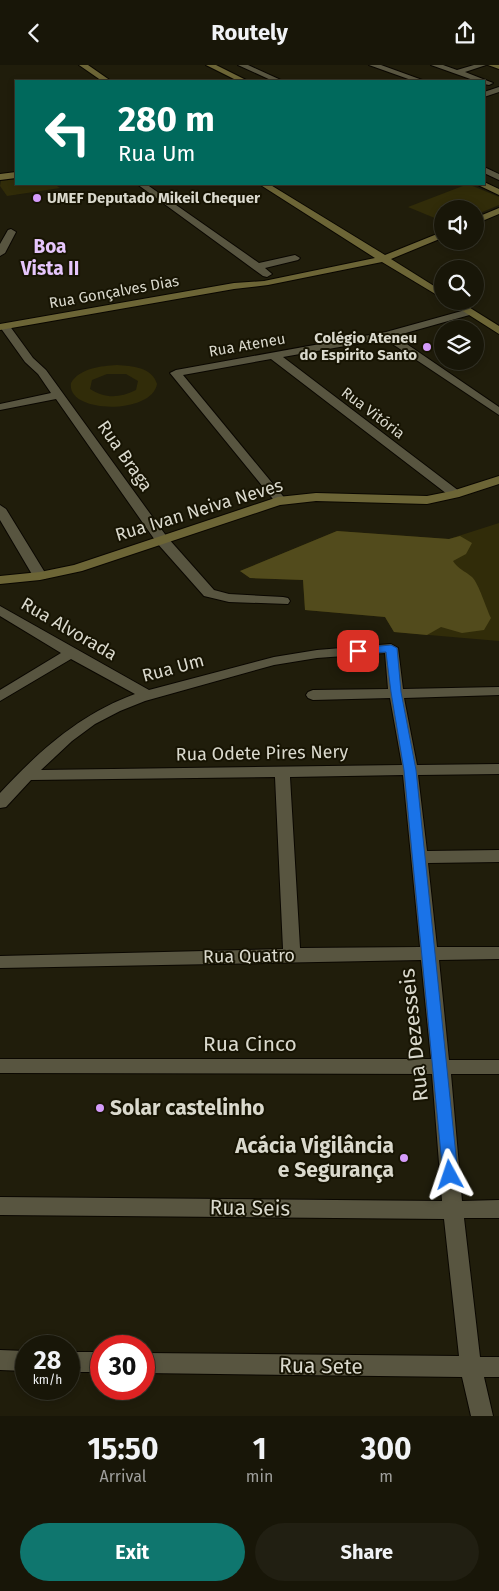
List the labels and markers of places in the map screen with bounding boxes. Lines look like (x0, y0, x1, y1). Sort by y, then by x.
place label: UMEF Deputado Mikeil Chequer (47, 189, 261, 207)
marker: UMEF Deputado Mikeil Chequer (31, 192, 43, 204)
place label: Colégio Ateneu do Espírito Santo (300, 329, 417, 364)
marker: Colégio Ateneu do Espírito Santo (421, 341, 433, 353)
pin (337, 630, 379, 672)
place label: Solar castelinho (110, 1095, 265, 1121)
marker: Solar castelinho (94, 1102, 106, 1114)
place label: Acácia Vigilância e Segurança (234, 1133, 394, 1183)
marker: Acácia Vigilância e Segurança (398, 1152, 410, 1164)

